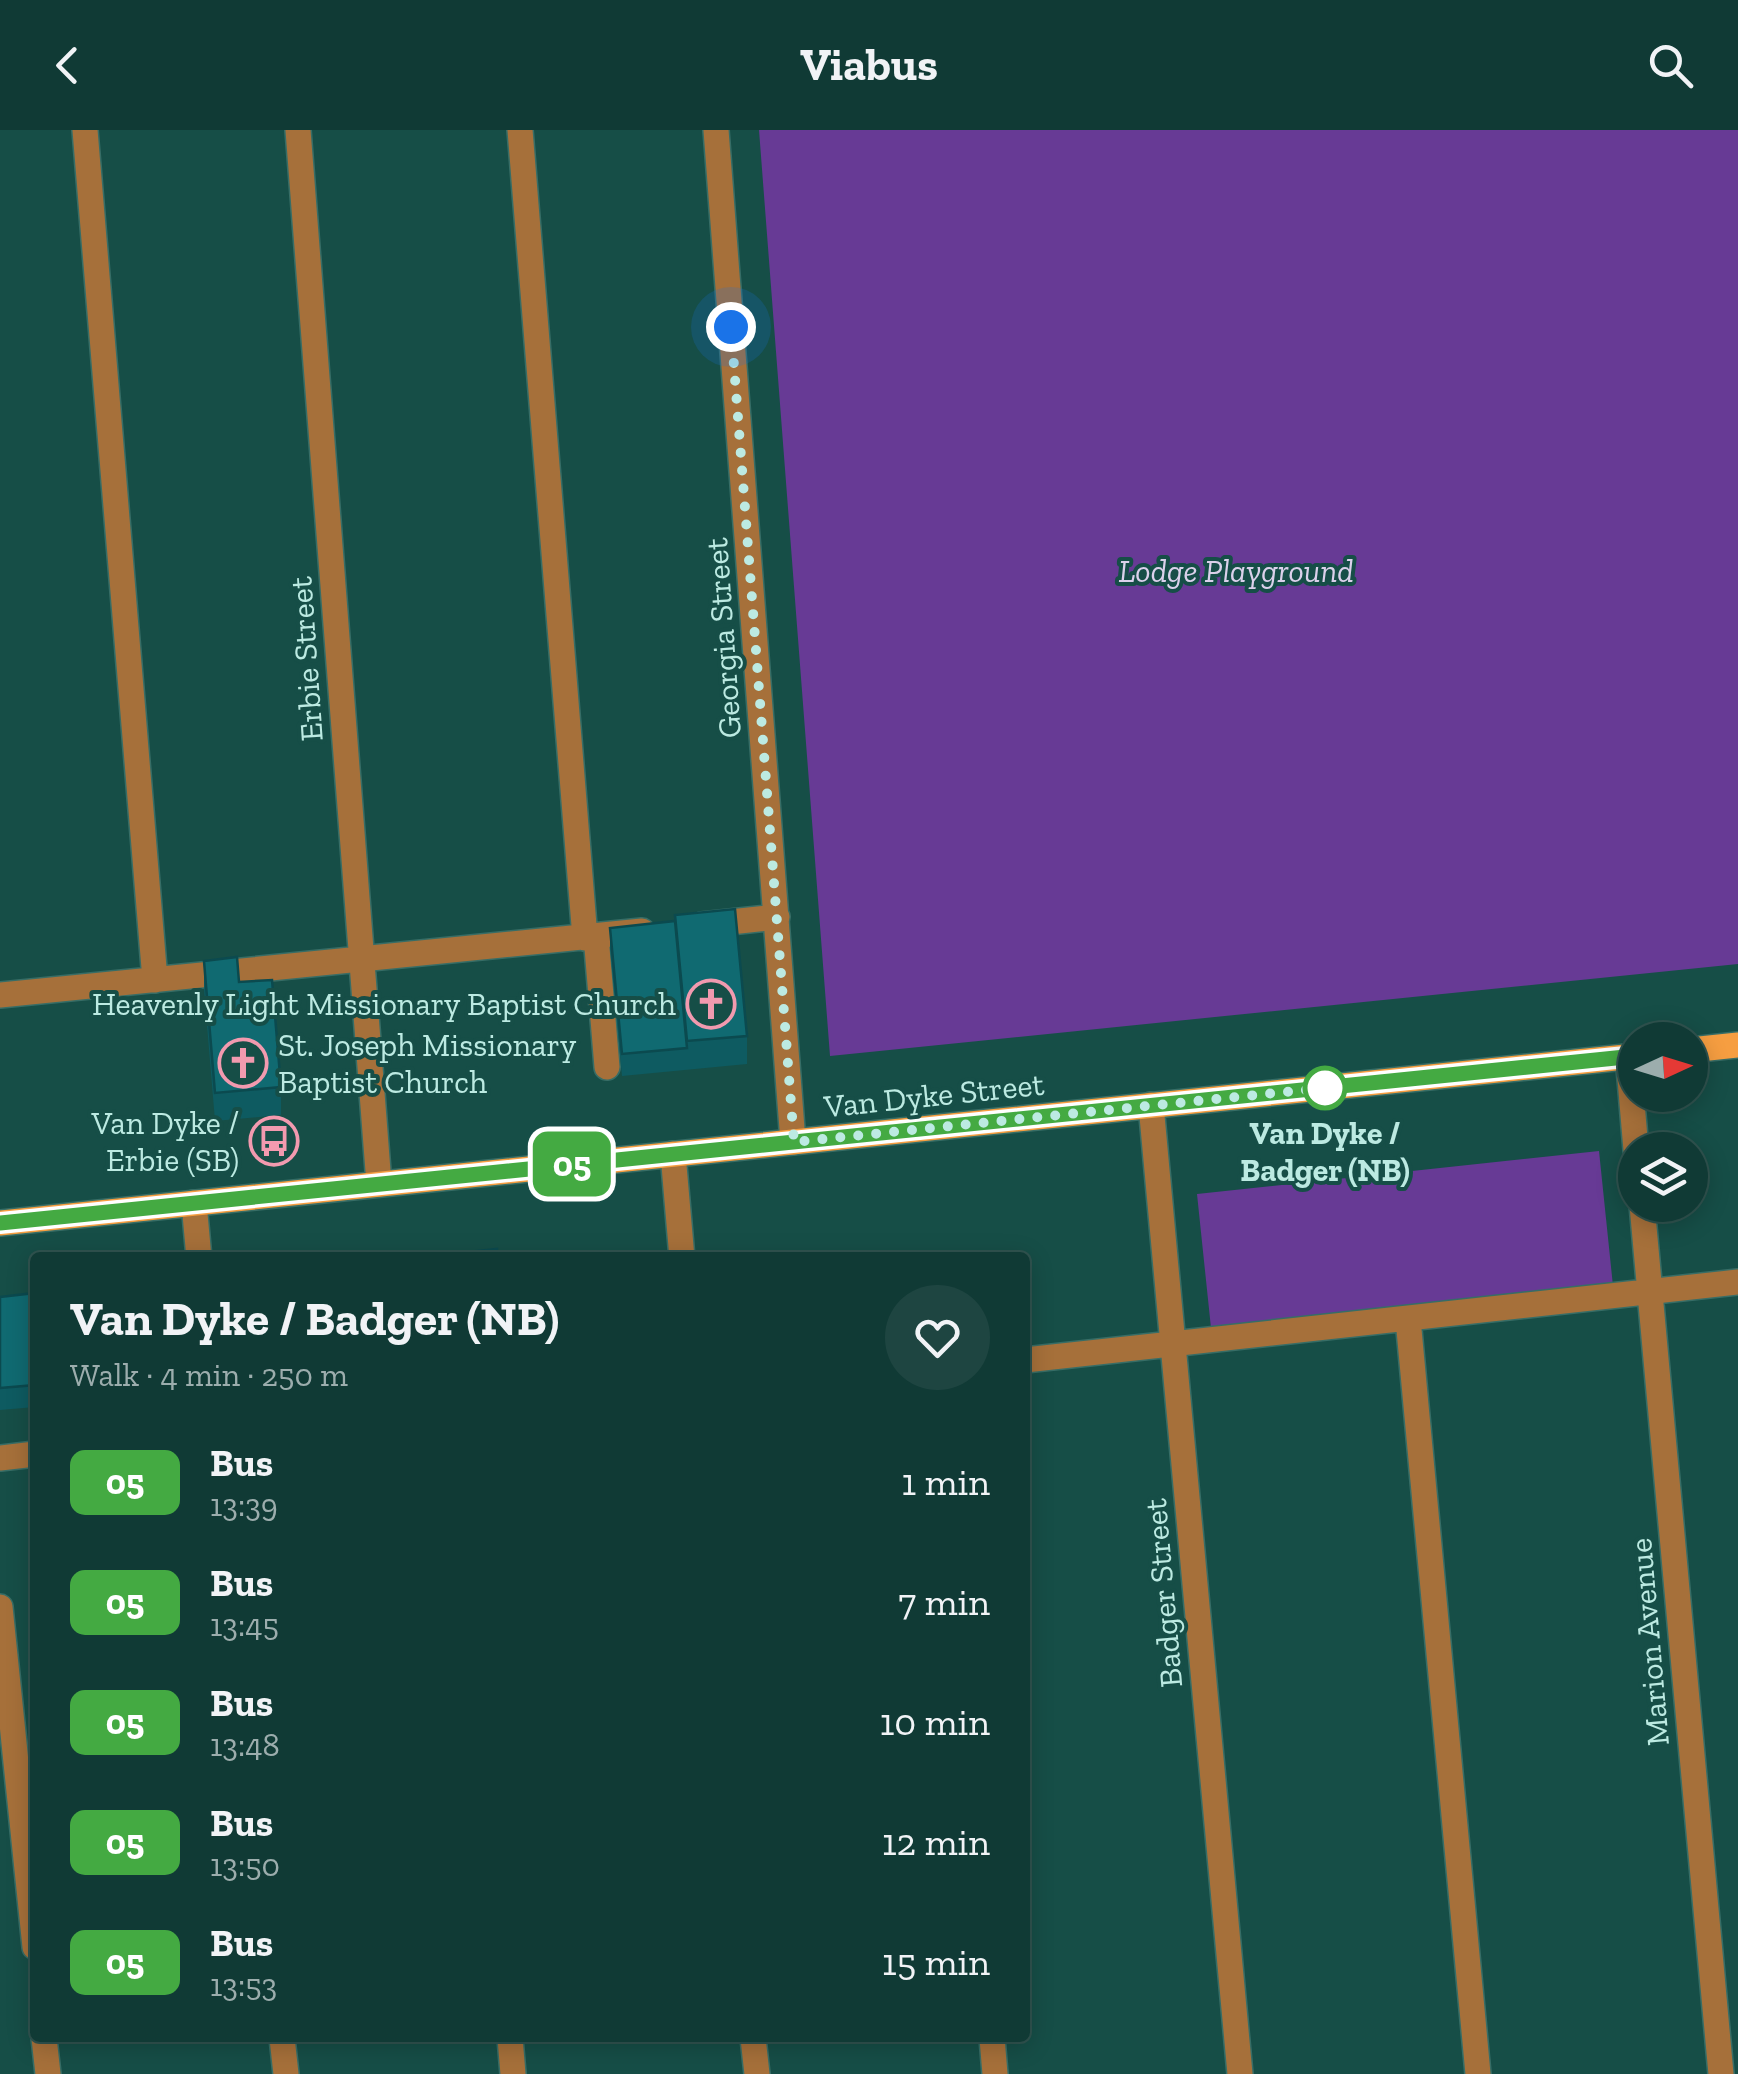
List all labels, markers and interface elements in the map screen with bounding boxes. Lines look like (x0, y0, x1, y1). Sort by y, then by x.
icon: back (40, 38, 95, 93)
text: Viabus (800, 38, 938, 92)
icon: search (1643, 38, 1698, 93)
your location (706, 302, 756, 352)
street label: Georgia Street (697, 537, 749, 739)
park label: Lodge Playground (1118, 552, 1354, 590)
street label: Erbie Street (281, 575, 331, 743)
church icon: Heavenly Light Missionary Baptist Church (685, 978, 737, 1030)
place label: Heavenly Light Missionary Baptist Church (92, 985, 676, 1023)
north arrow (1618, 1022, 1708, 1112)
map controls (1618, 1022, 1708, 1222)
place label: St. Joseph Missionary Baptist Church (278, 1026, 577, 1101)
church icon: St. Joseph Missionary Baptist Church (217, 1037, 269, 1089)
street label: Van Dyke Street (821, 1065, 1046, 1126)
marker: Van Dyke / Badger (NB) (1304, 1067, 1346, 1109)
place label: Van Dyke / Erbie (SB) (91, 1104, 239, 1179)
place label: Van Dyke / Badger (NB) (1240, 1114, 1410, 1189)
bus stop icon: Van Dyke / Erbie (SB) (248, 1115, 300, 1167)
line badge: 05 (527, 1132, 617, 1196)
button: layers (1618, 1132, 1708, 1222)
text: 05 (553, 1143, 591, 1185)
button: heart (885, 1285, 990, 1390)
text: Van Dyke / Badger (NB) (70, 1290, 559, 1347)
text: Walk · 4 min · 250 m (70, 1356, 348, 1394)
text: Bus (210, 1440, 273, 1486)
text: 1 min (902, 1459, 990, 1505)
text: 05 (106, 1461, 144, 1503)
text: 13:39 (210, 1486, 278, 1524)
street label: Badger Street (1136, 1497, 1190, 1689)
street label: Marion Avenue (1621, 1537, 1677, 1747)
text: Bus (210, 1560, 273, 1606)
text: 7 min (898, 1579, 990, 1625)
text: 05 (106, 1581, 144, 1623)
text: 13:45 (210, 1606, 279, 1644)
text: Bus (210, 1680, 273, 1726)
text: 10 min (880, 1699, 990, 1745)
text: 05 (106, 1701, 144, 1743)
text: 13:48 (210, 1726, 280, 1764)
text: Bus (210, 1800, 273, 1846)
text: 12 min (882, 1819, 990, 1865)
text: 05 (106, 1821, 144, 1863)
text: 13:50 (210, 1846, 280, 1884)
text: Bus (210, 1920, 273, 1966)
text: 15 min (882, 1939, 990, 1985)
text: 05 (106, 1941, 144, 1983)
text: 13:53 (210, 1966, 277, 2004)

